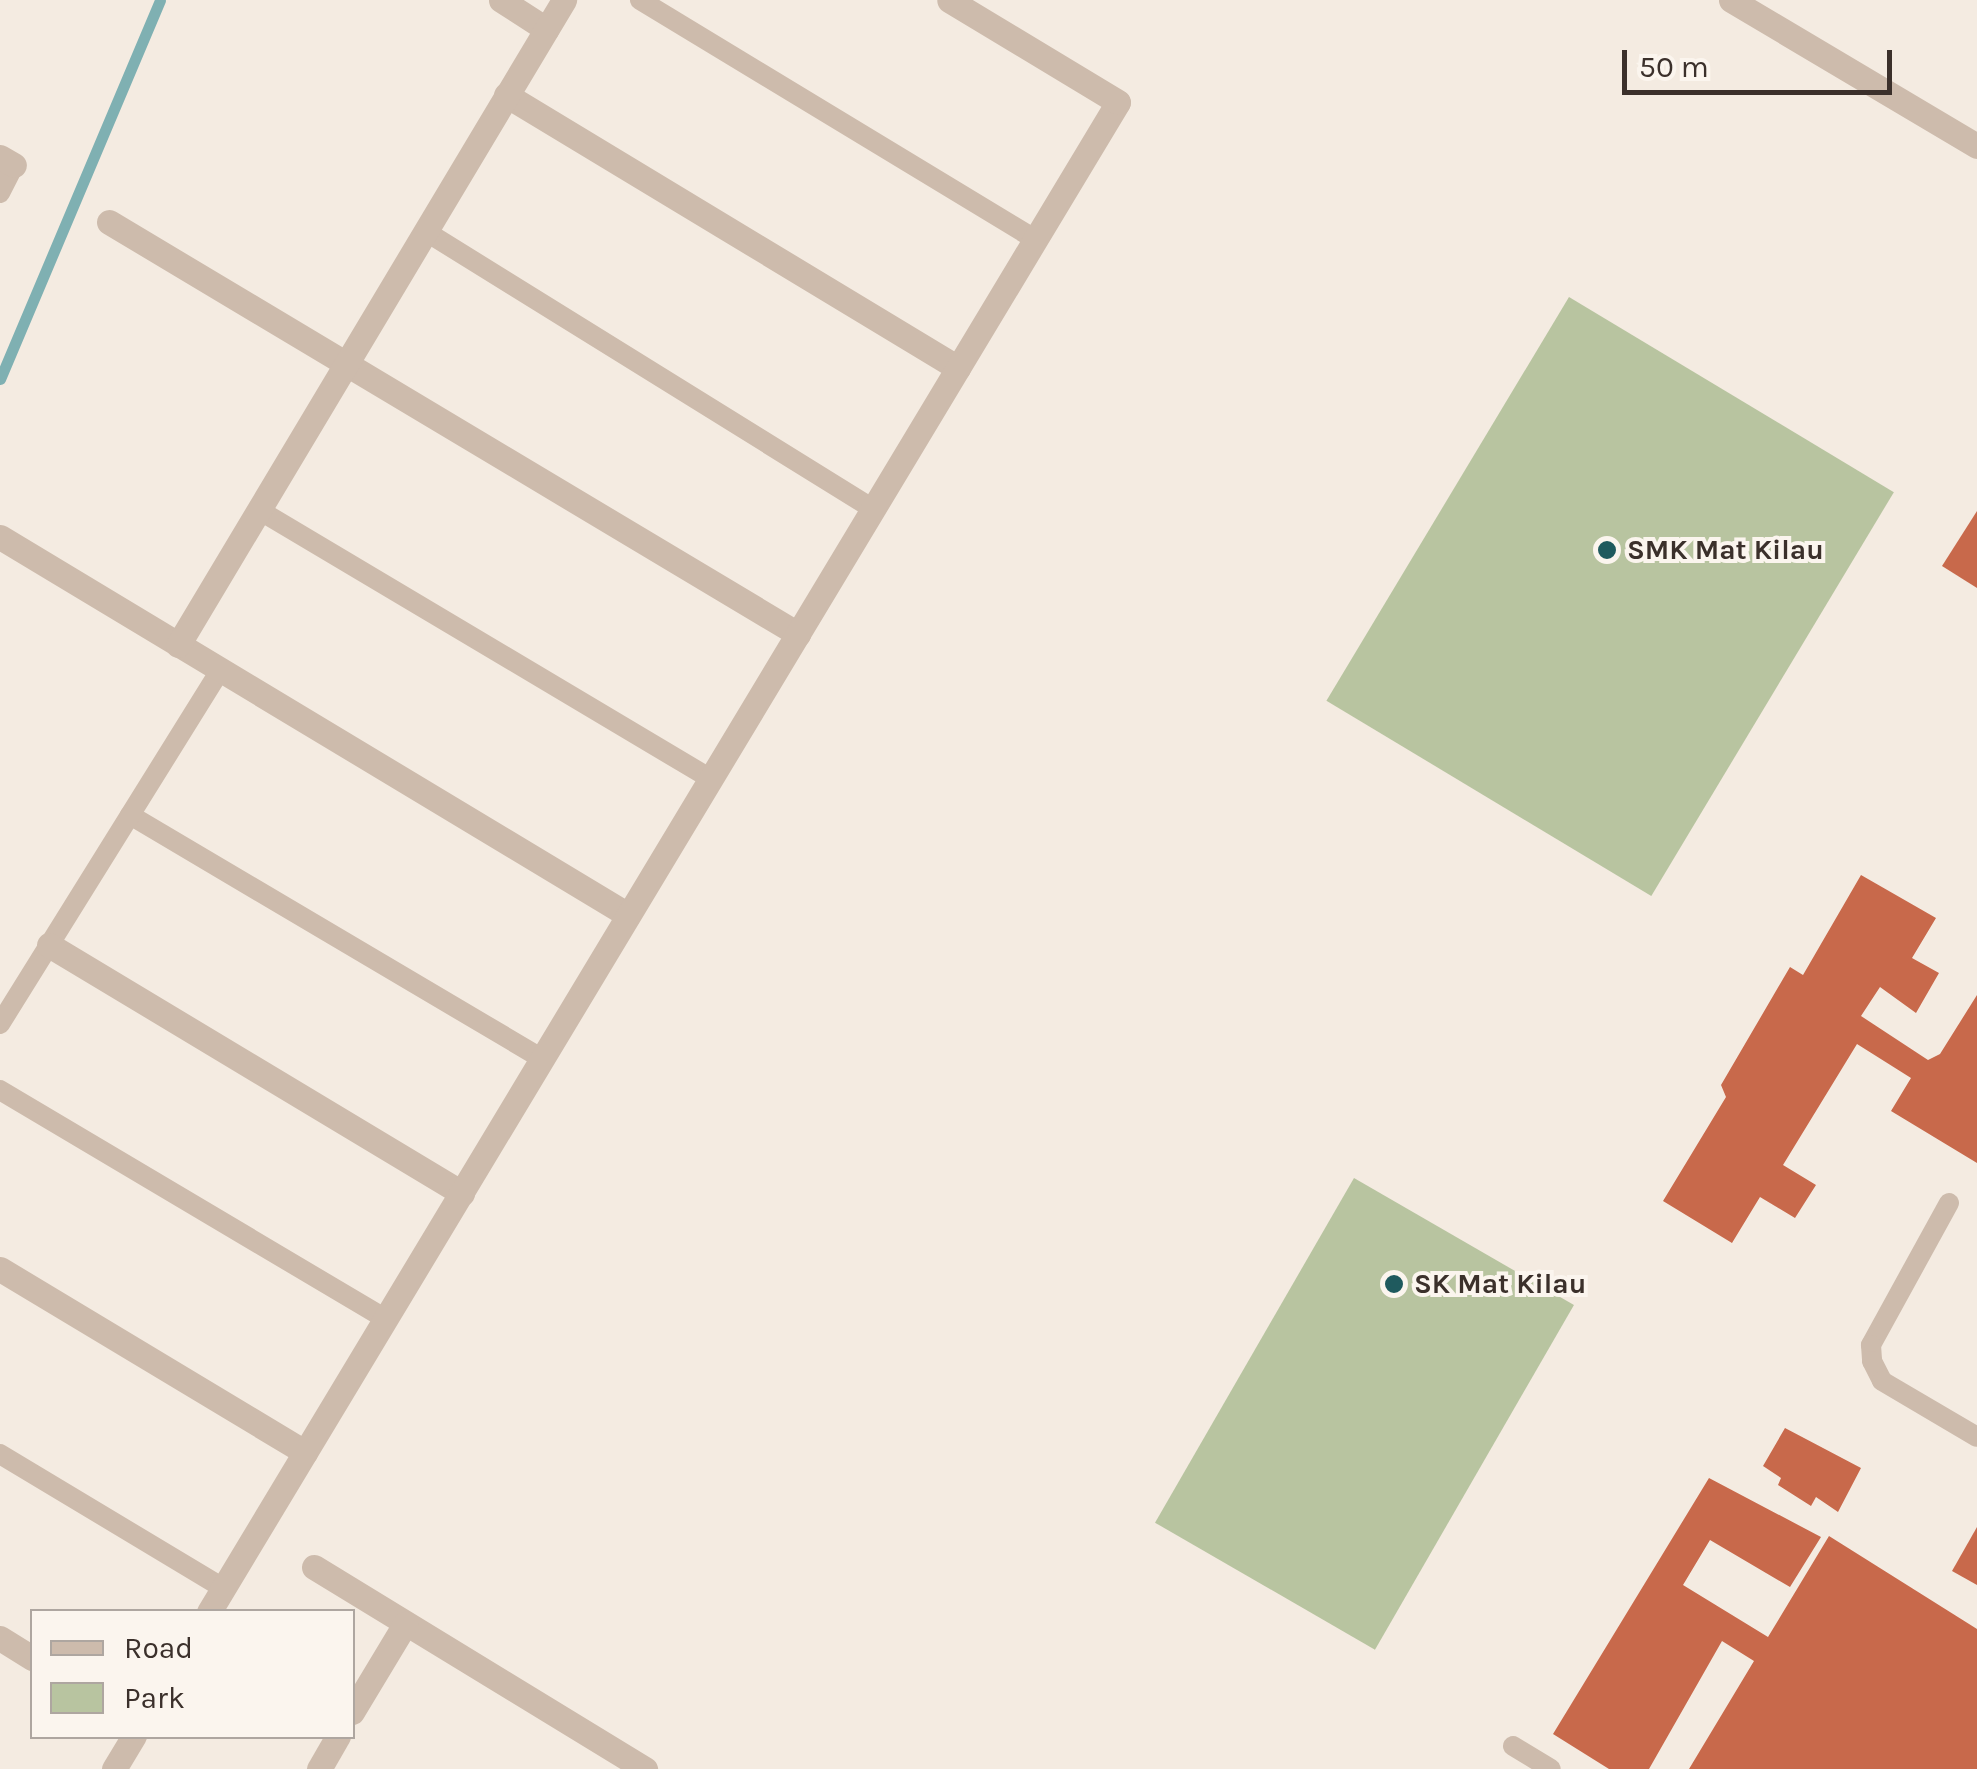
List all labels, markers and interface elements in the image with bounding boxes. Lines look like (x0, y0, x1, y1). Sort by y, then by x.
scale bar (1627, 30, 1897, 92)
text: 50 m (1639, 49, 1709, 85)
place label: SMK Mat Kilau (1627, 533, 1824, 567)
marker: SMK Mat Kilau (1596, 539, 1618, 561)
place label: SK Mat Kilau (1414, 1267, 1586, 1301)
marker: SK Mat Kilau (1383, 1273, 1405, 1295)
legend (30, 1609, 355, 1739)
text: Road (124, 1630, 193, 1666)
text: Park (124, 1680, 185, 1716)

